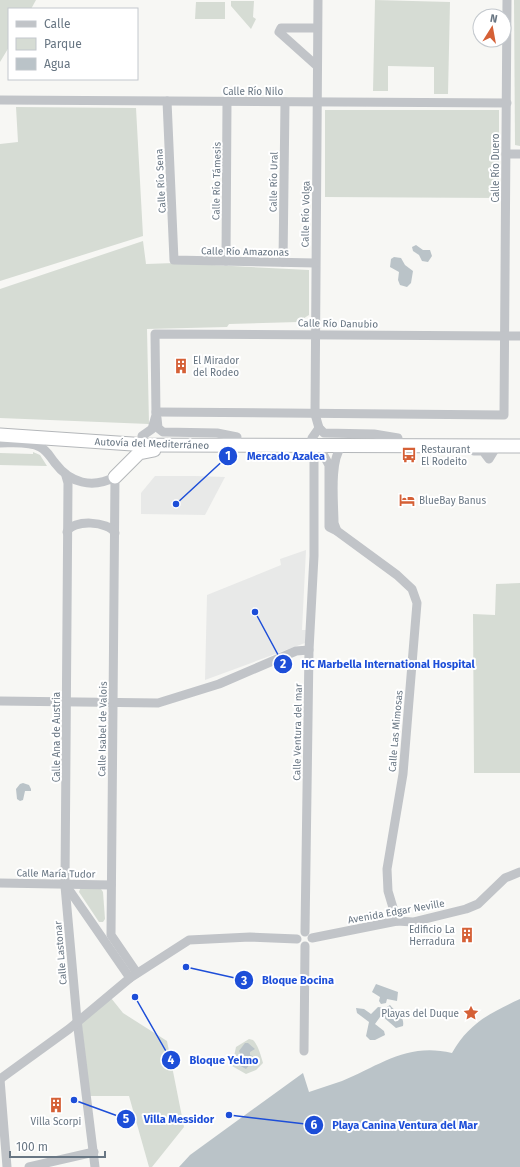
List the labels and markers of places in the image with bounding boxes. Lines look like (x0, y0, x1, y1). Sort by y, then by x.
place label: El Mirador del Rodeo (193, 355, 239, 379)
building icon: El Mirador del Rodeo (172, 357, 190, 375)
callout: Mercado Azalea (218, 444, 333, 467)
place label: Restaurant El Rodeito (421, 444, 471, 468)
bus stop icon: Restaurant El Rodeito (400, 446, 418, 464)
hotel icon: BlueBay Banus (398, 491, 416, 509)
place label: BlueBay Banus (419, 495, 486, 507)
callout: HC Marbella International Hospital (273, 652, 483, 675)
place label: Edificio La Herradura (409, 924, 455, 948)
building icon: Edificio La Herradura (458, 926, 476, 944)
callout: Bloque Bocina (234, 969, 342, 992)
place icon: Playas del Duque (462, 1004, 480, 1022)
place label: Playas del Duque (381, 1008, 459, 1020)
callout: Bloque Yelmo (161, 1048, 266, 1071)
building icon: Villa Scorpi (47, 1096, 65, 1114)
callout: Villa Messidor (116, 1107, 222, 1130)
callout: Playa Canina Ventura del Mar (304, 1114, 485, 1137)
place label: Villa Scorpi (31, 1116, 82, 1128)

